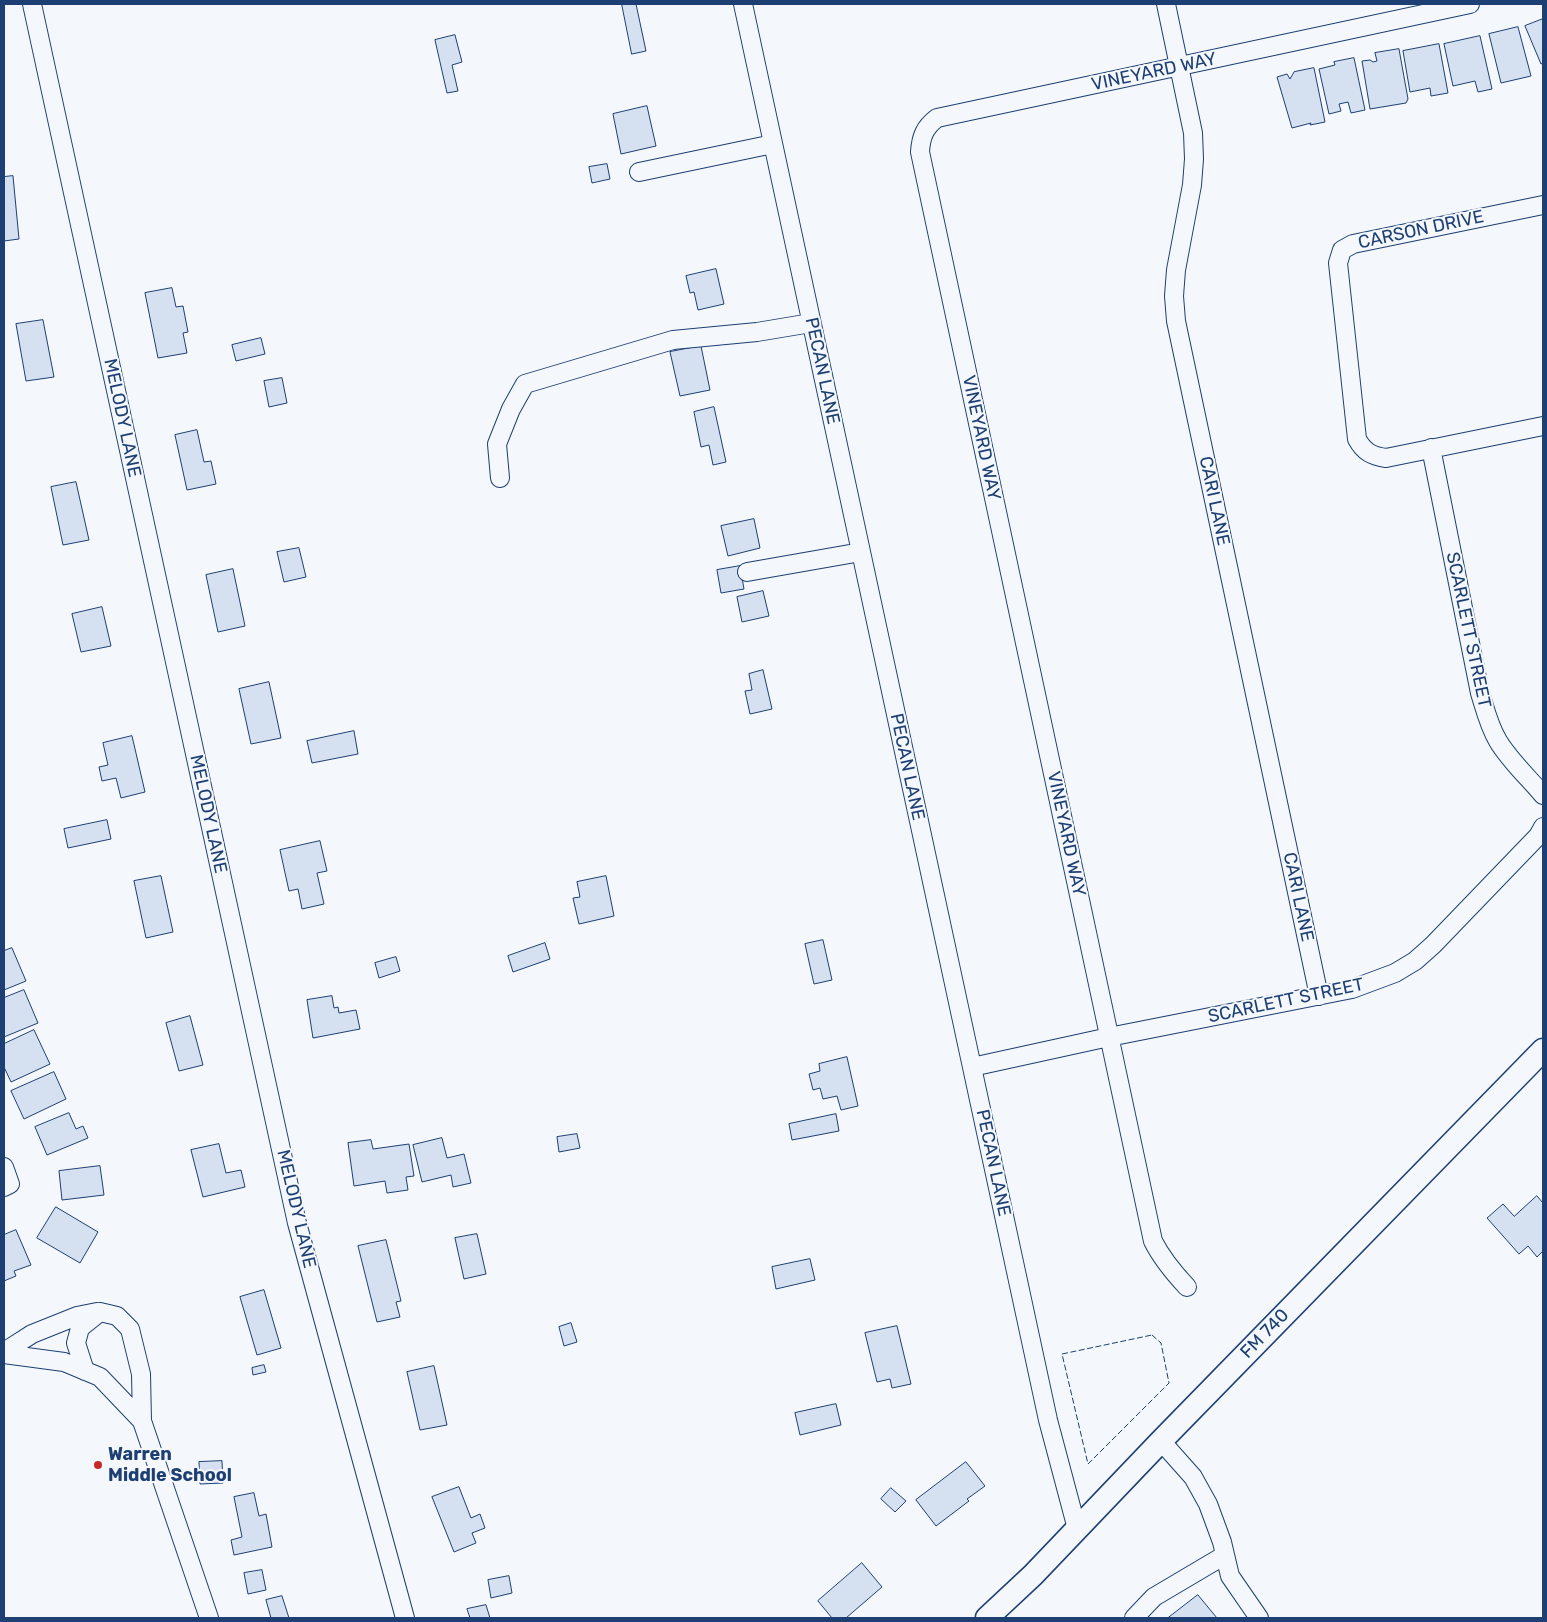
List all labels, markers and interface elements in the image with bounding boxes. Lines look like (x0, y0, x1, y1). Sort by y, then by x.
street label: VINEYARD WAY (1089, 48, 1219, 96)
street label: CARSON DRIVE (1356, 206, 1486, 254)
street label: PECAN LANE (800, 316, 844, 426)
street label: MELODY LANE (99, 357, 145, 479)
street label: VINEYARD WAY (957, 373, 1005, 503)
street label: CARI LANE (1194, 454, 1234, 548)
street label: SCARLETT STREET (1441, 550, 1495, 710)
street label: PECAN LANE (885, 712, 929, 822)
street label: MELODY LANE (185, 753, 231, 875)
street label: VINEYARD WAY (1042, 769, 1090, 899)
street label: CARI LANE (1278, 850, 1318, 944)
street label: SCARLETT STREET (1206, 974, 1366, 1028)
street label: PECAN LANE (971, 1108, 1015, 1218)
street label: MELODY LANE (272, 1148, 320, 1270)
street label: FM 740 (1236, 1305, 1294, 1363)
place label: Warren Middle School (108, 1444, 232, 1486)
marker: Warren Middle School (92, 1459, 104, 1471)

